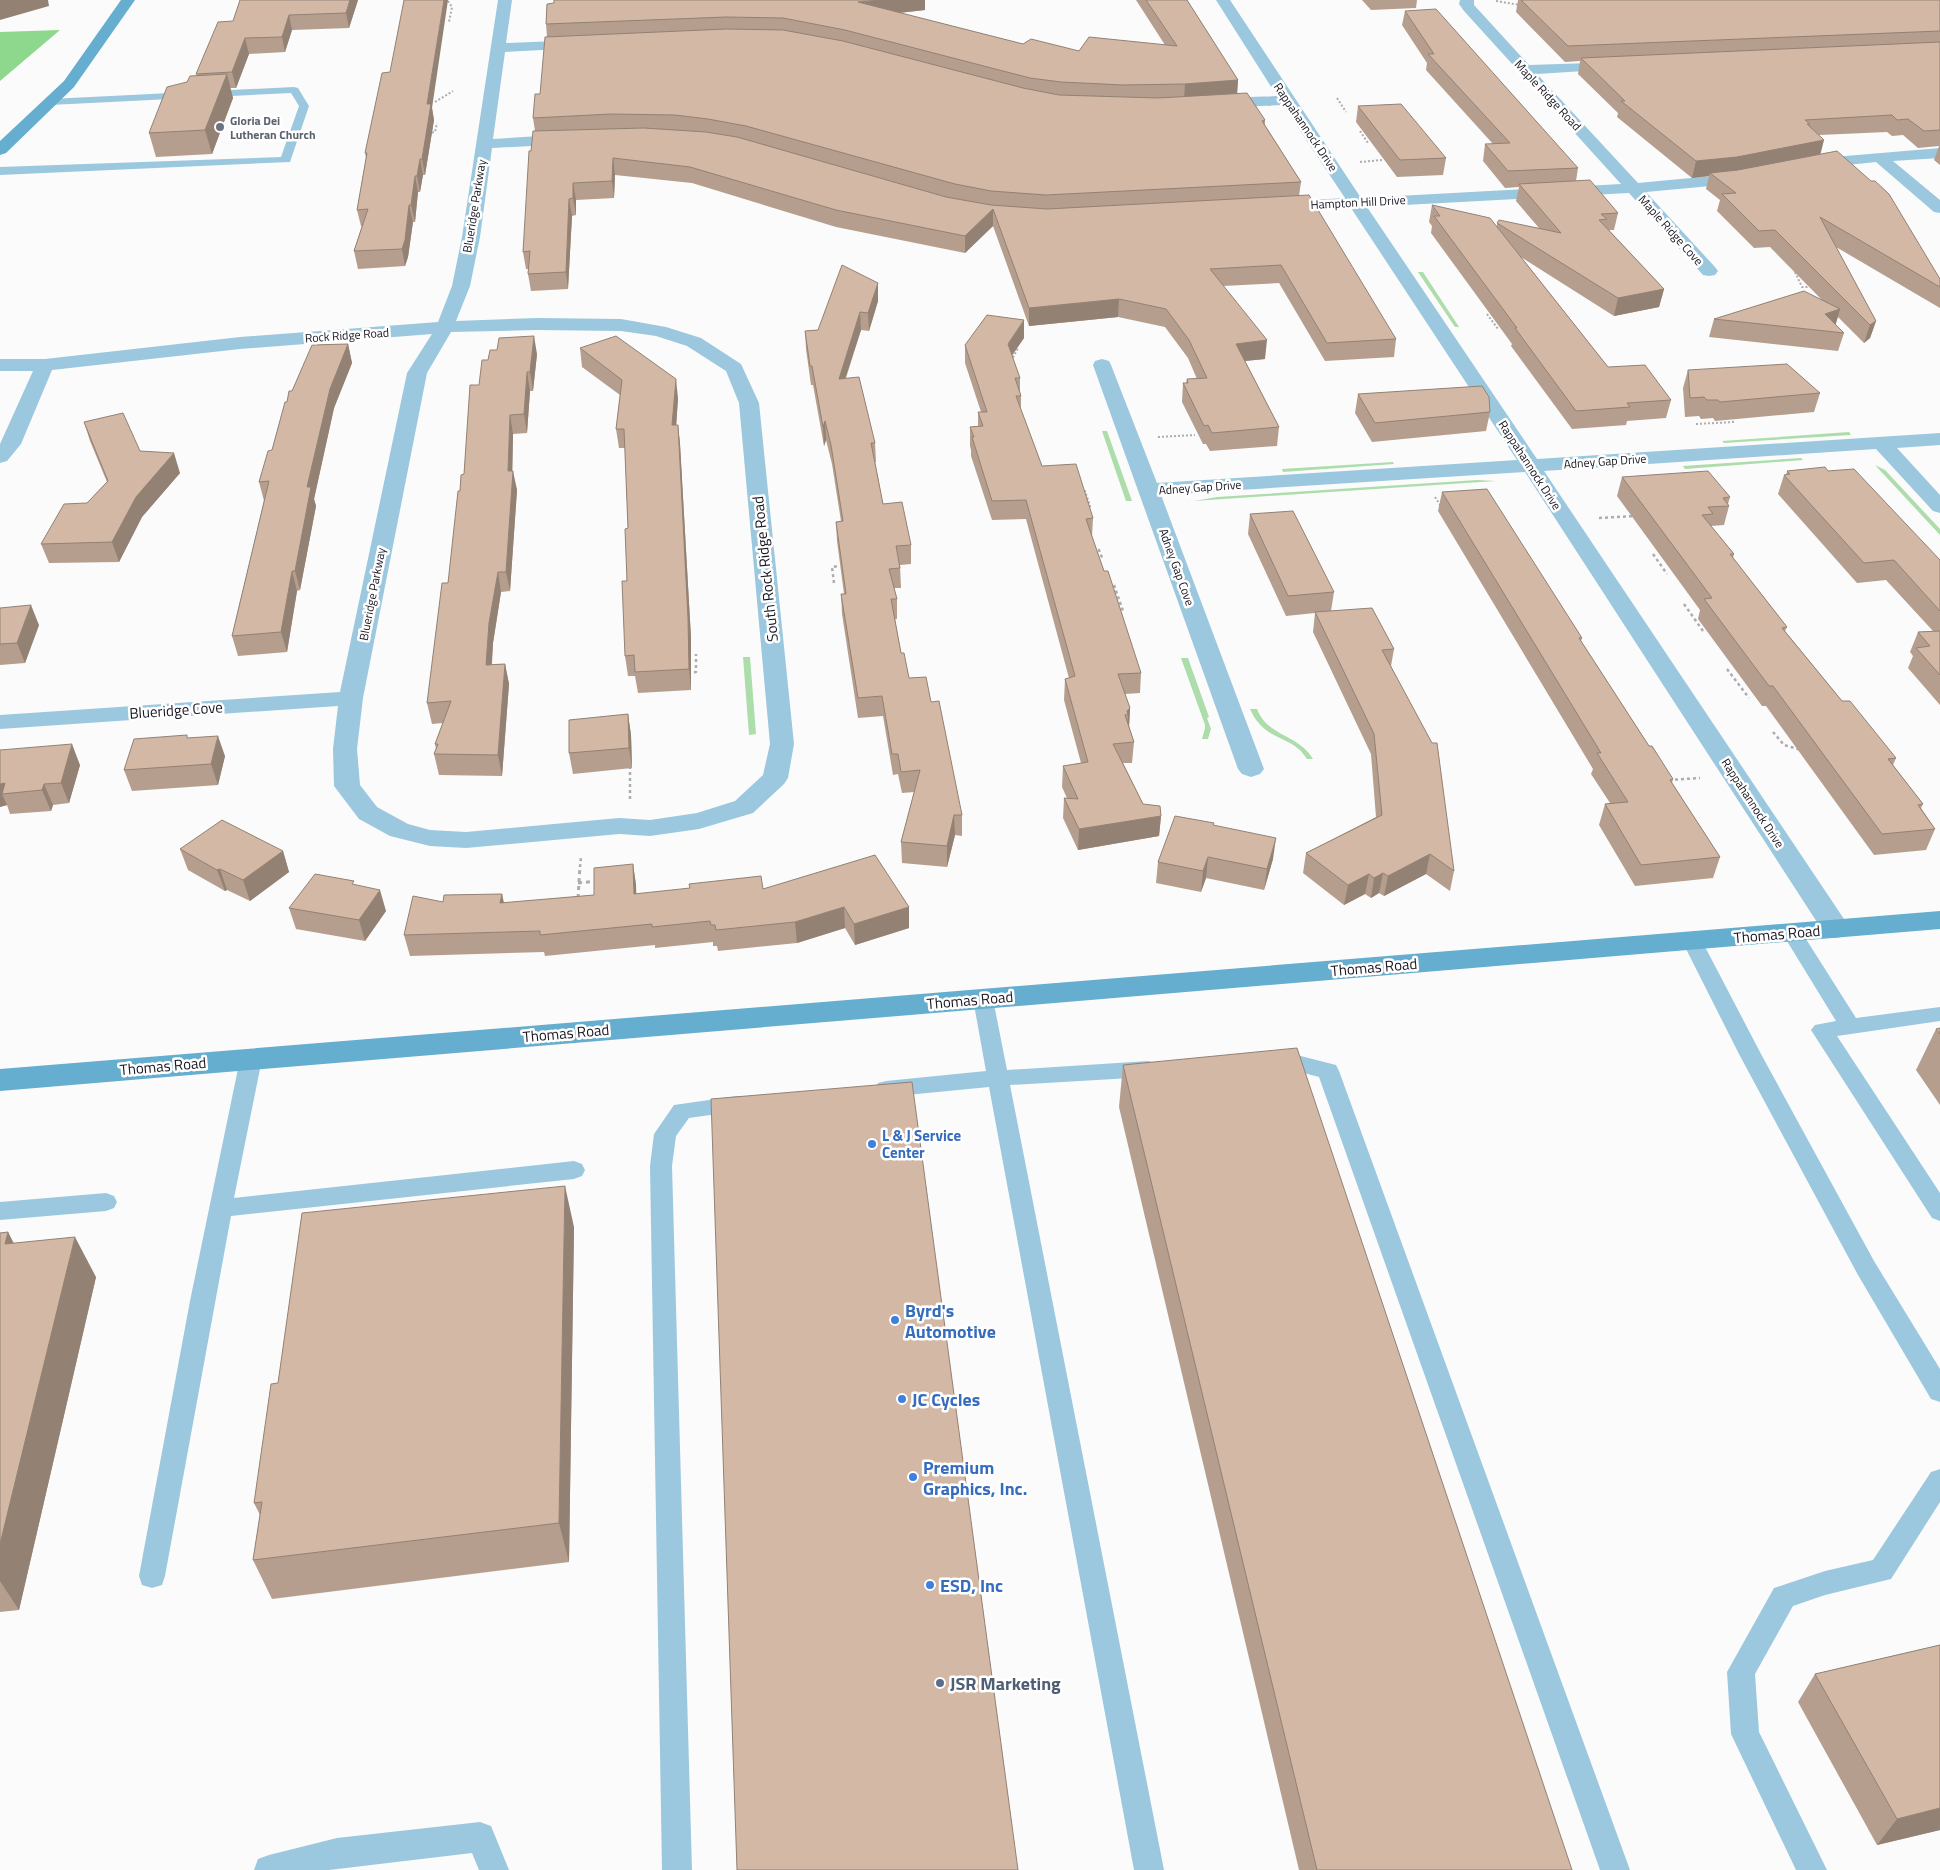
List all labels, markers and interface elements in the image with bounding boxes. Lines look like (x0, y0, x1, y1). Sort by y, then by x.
street label: Maple Ridge Road (1510, 55, 1586, 135)
street label: Rappahannock Drive (1269, 79, 1343, 175)
place label: Gloria Dei Lutheran Church (230, 111, 316, 144)
marker: Gloria Dei Lutheran Church (214, 121, 226, 133)
street label: Blueridge Parkway (457, 158, 491, 254)
street label: Hampton Hill Drive (1310, 190, 1406, 214)
street label: Maple Ridge Cove (1634, 190, 1708, 270)
street label: Rock Ridge Road (304, 323, 390, 347)
street label: Rappahannock Drive (1494, 416, 1566, 514)
street label: Adney Gap Drive (1563, 449, 1647, 473)
street label: Adney Gap Drive (1158, 475, 1242, 499)
street label: South Rock Ridge Road (746, 495, 784, 643)
street label: Adney Gap Cove (1154, 526, 1200, 608)
street label: Blueridge Parkway (354, 546, 390, 642)
street label: Blueridge Cove (128, 695, 224, 725)
street label: Rappahannock Drive (1717, 754, 1789, 852)
street label: Thomas Road (1733, 919, 1821, 949)
street label: Thomas Road (1330, 952, 1418, 982)
street label: Thomas Road (926, 985, 1014, 1015)
street label: Thomas Road (522, 1018, 610, 1048)
street label: Thomas Road (119, 1051, 207, 1081)
place label: L & J Service Center (882, 1124, 961, 1164)
marker: L & J Service Center (866, 1138, 878, 1150)
place label: Byrd's Automotive (905, 1297, 996, 1345)
marker: Byrd's Automotive (889, 1314, 901, 1326)
place label: JC Cycles (912, 1386, 980, 1413)
marker: JC Cycles (896, 1393, 908, 1405)
place label: Premium Graphics, Inc. (923, 1454, 1027, 1502)
marker: Premium Graphics, Inc. (907, 1471, 919, 1483)
place label: ESD, Inc (940, 1572, 1003, 1599)
marker: ESD, Inc (924, 1579, 936, 1591)
place label: JSR Marketing (950, 1670, 1061, 1697)
marker: JSR Marketing (934, 1677, 946, 1689)

